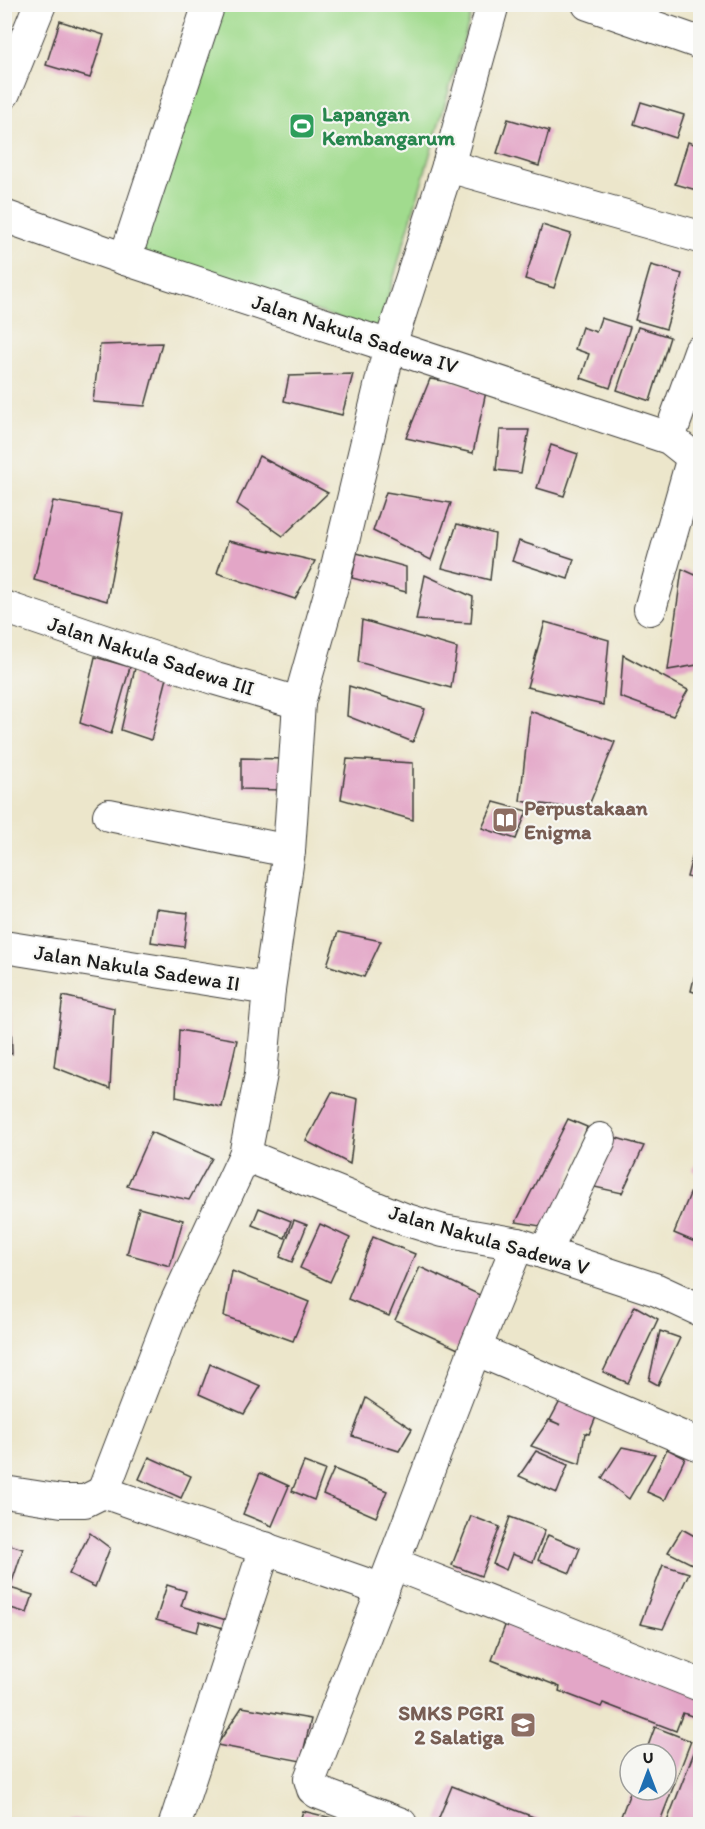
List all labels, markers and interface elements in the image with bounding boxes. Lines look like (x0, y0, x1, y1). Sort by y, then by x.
place label: Lapangan Kembangarum (322, 101, 455, 151)
sports icon: Lapangan Kembangarum (287, 111, 317, 141)
street label: Jalan Nakula Sadewa IV (249, 288, 462, 379)
street label: Jalan Nakula Sadewa III (45, 610, 258, 701)
place label: Perpustakaan Enigma (524, 795, 648, 845)
library icon: Perpustakaan Enigma (490, 805, 520, 835)
street label: Jalan Nakula Sadewa II (32, 939, 242, 996)
street label: Jalan Nakula Sadewa V (386, 1199, 593, 1280)
place label: SMKS PGRI 2 Salatiga (398, 1700, 505, 1750)
school or university icon: SMKS PGRI 2 Salatiga (508, 1710, 538, 1740)
north arrow (618, 1742, 678, 1802)
text: U (643, 1748, 653, 1767)

